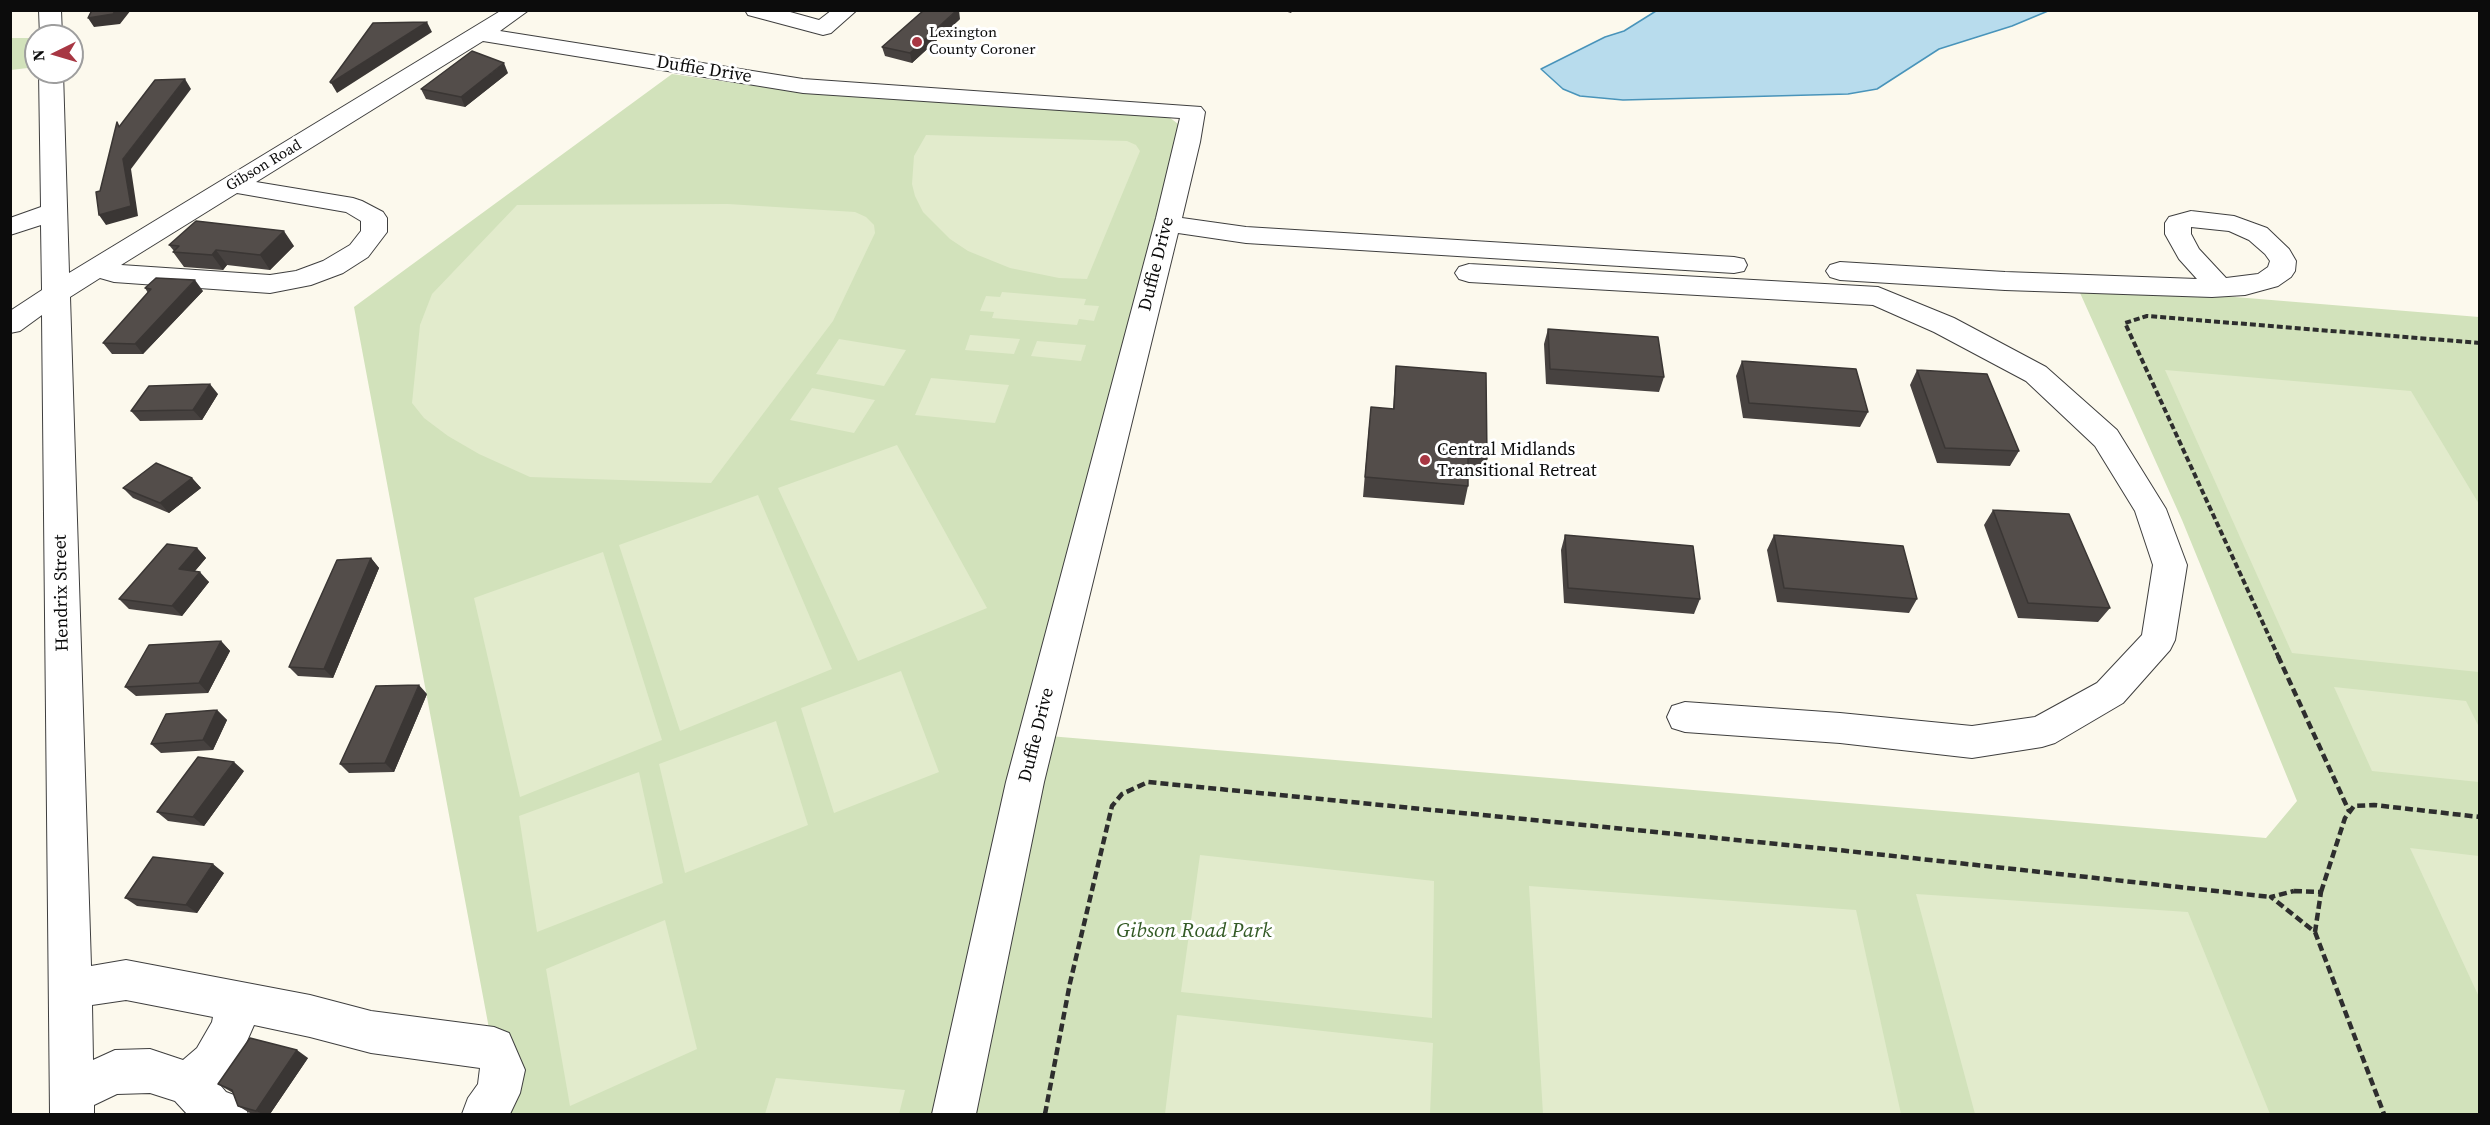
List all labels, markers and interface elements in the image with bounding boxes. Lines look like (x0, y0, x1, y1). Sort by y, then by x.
north arrow (24, 24, 84, 84)
place label: Lexington County Coroner (929, 24, 1036, 59)
marker: Lexington County Coroner (910, 35, 924, 49)
text: N (27, 49, 50, 62)
street label: Duffie Drive (655, 52, 753, 88)
street label: Gibson Road (223, 136, 305, 196)
street label: Duffie Drive (1135, 215, 1179, 313)
place label: Central Midlands Transitional Retreat (1437, 439, 1597, 482)
marker: Central Midlands Transitional Retreat (1418, 453, 1432, 467)
street label: Hendrix Street (50, 534, 74, 652)
street label: Duffie Drive (1015, 686, 1059, 784)
park label: Gibson Road Park (1116, 919, 1272, 945)

